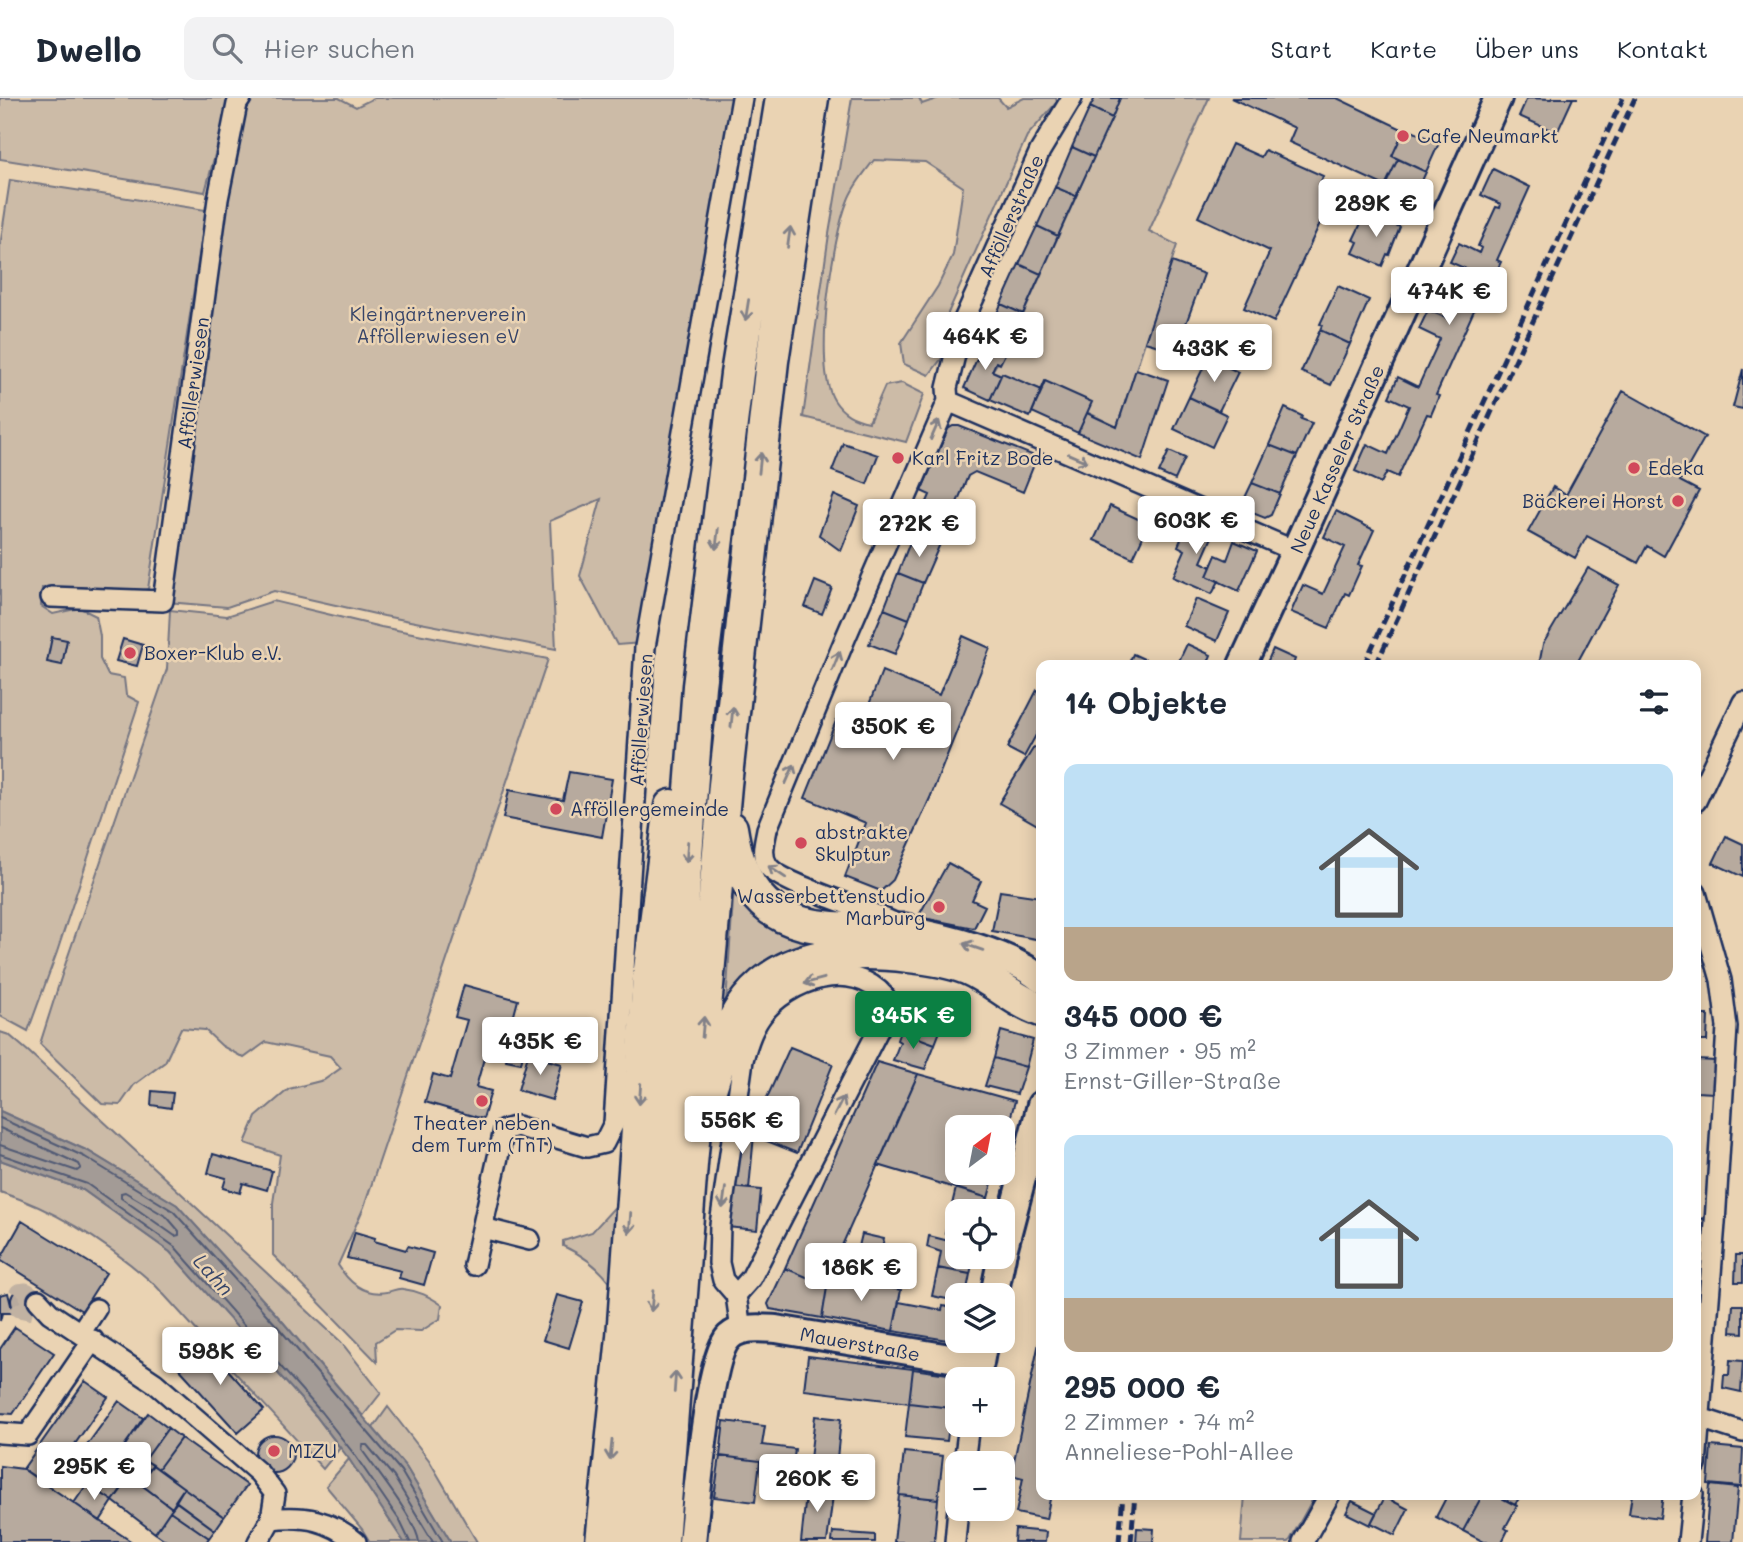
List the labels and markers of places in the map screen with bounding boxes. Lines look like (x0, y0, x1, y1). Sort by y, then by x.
place label: Cafe Neumarkt (1417, 123, 1559, 148)
marker: Cafe Neumarkt (1395, 128, 1411, 144)
pin: 289K € (1319, 180, 1433, 239)
pin: 474K € (1392, 268, 1506, 327)
pin: 464K € (928, 313, 1042, 372)
pin: 433K € (1157, 324, 1271, 384)
place label: Karl Fritz Bode (912, 445, 1054, 470)
marker: Karl Fritz Bode (890, 450, 906, 466)
place label: Edeka (1648, 455, 1705, 480)
marker: Edeka (1626, 460, 1642, 476)
place label: Bäckerei Horst (1522, 488, 1664, 513)
marker: Bäckerei Horst (1670, 493, 1686, 509)
pin: 603K € (1139, 496, 1253, 556)
pin: 272K € (862, 500, 976, 559)
place label: Boxer-Klub e.V. (144, 640, 282, 665)
marker: Boxer-Klub e.V. (122, 645, 138, 661)
pin: 350K € (836, 702, 950, 762)
place label: Afföllergemeinde (570, 796, 729, 821)
marker: Afföllergemeinde (548, 801, 564, 817)
place label: abstrakte Skulptur (815, 819, 908, 866)
marker: abstrakte Skulptur (793, 835, 809, 851)
place label: Wasserbettenstudio Marburg (737, 883, 925, 930)
marker: Wasserbettenstudio Marburg (931, 899, 947, 915)
pin: 345K € (856, 992, 970, 1051)
pin: 435K € (483, 1018, 597, 1077)
marker: Theater neben dem Turm (TnT) (474, 1093, 490, 1109)
pin: 556K € (685, 1096, 799, 1156)
place label: Theater neben dem Turm (TnT) (411, 1110, 553, 1157)
pin: 186K € (804, 1244, 918, 1303)
pin: 598K € (163, 1328, 277, 1387)
place label: MIZU (288, 1438, 337, 1463)
pin: 295K € (37, 1442, 151, 1502)
marker: MIZU (266, 1443, 282, 1459)
pin: 260K € (760, 1454, 874, 1514)

